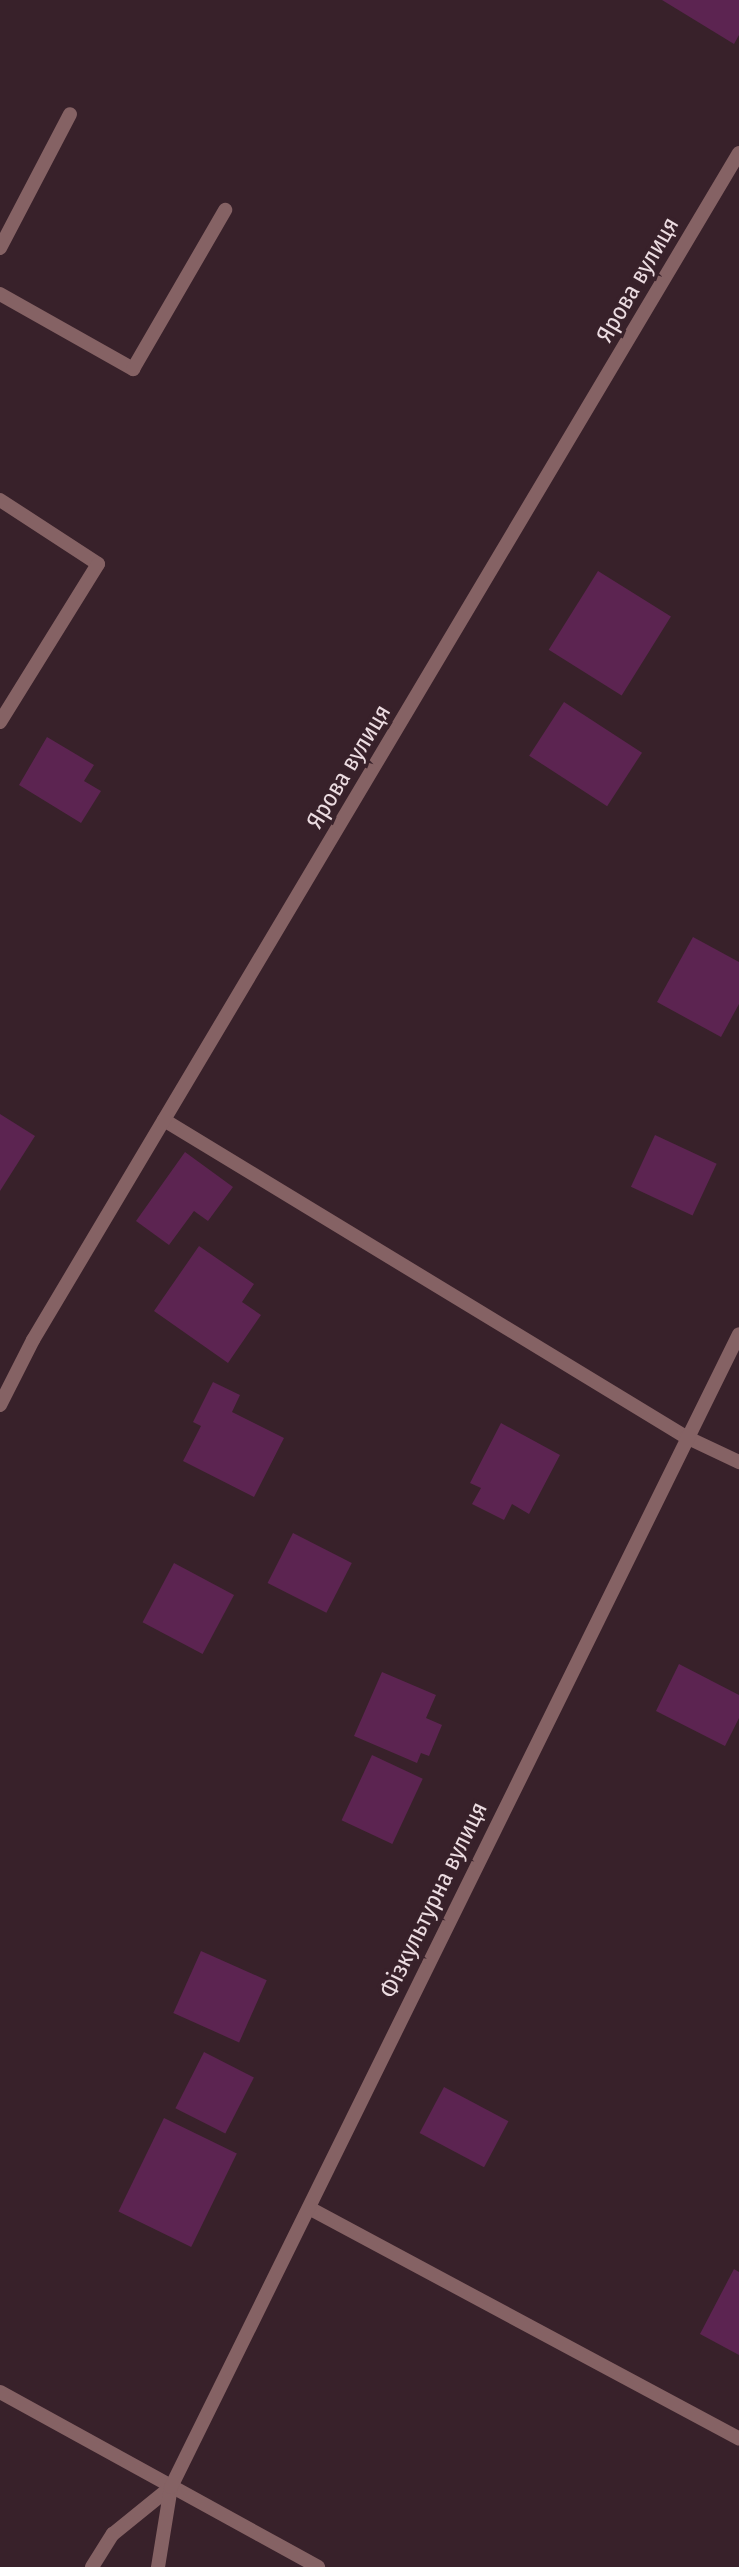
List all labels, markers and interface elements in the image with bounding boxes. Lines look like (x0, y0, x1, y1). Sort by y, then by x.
street label: Ярова вулиця (591, 212, 685, 348)
street label: Ярова вулиця (301, 700, 397, 834)
street label: Фізкультурна вулиця (374, 1797, 494, 2003)

